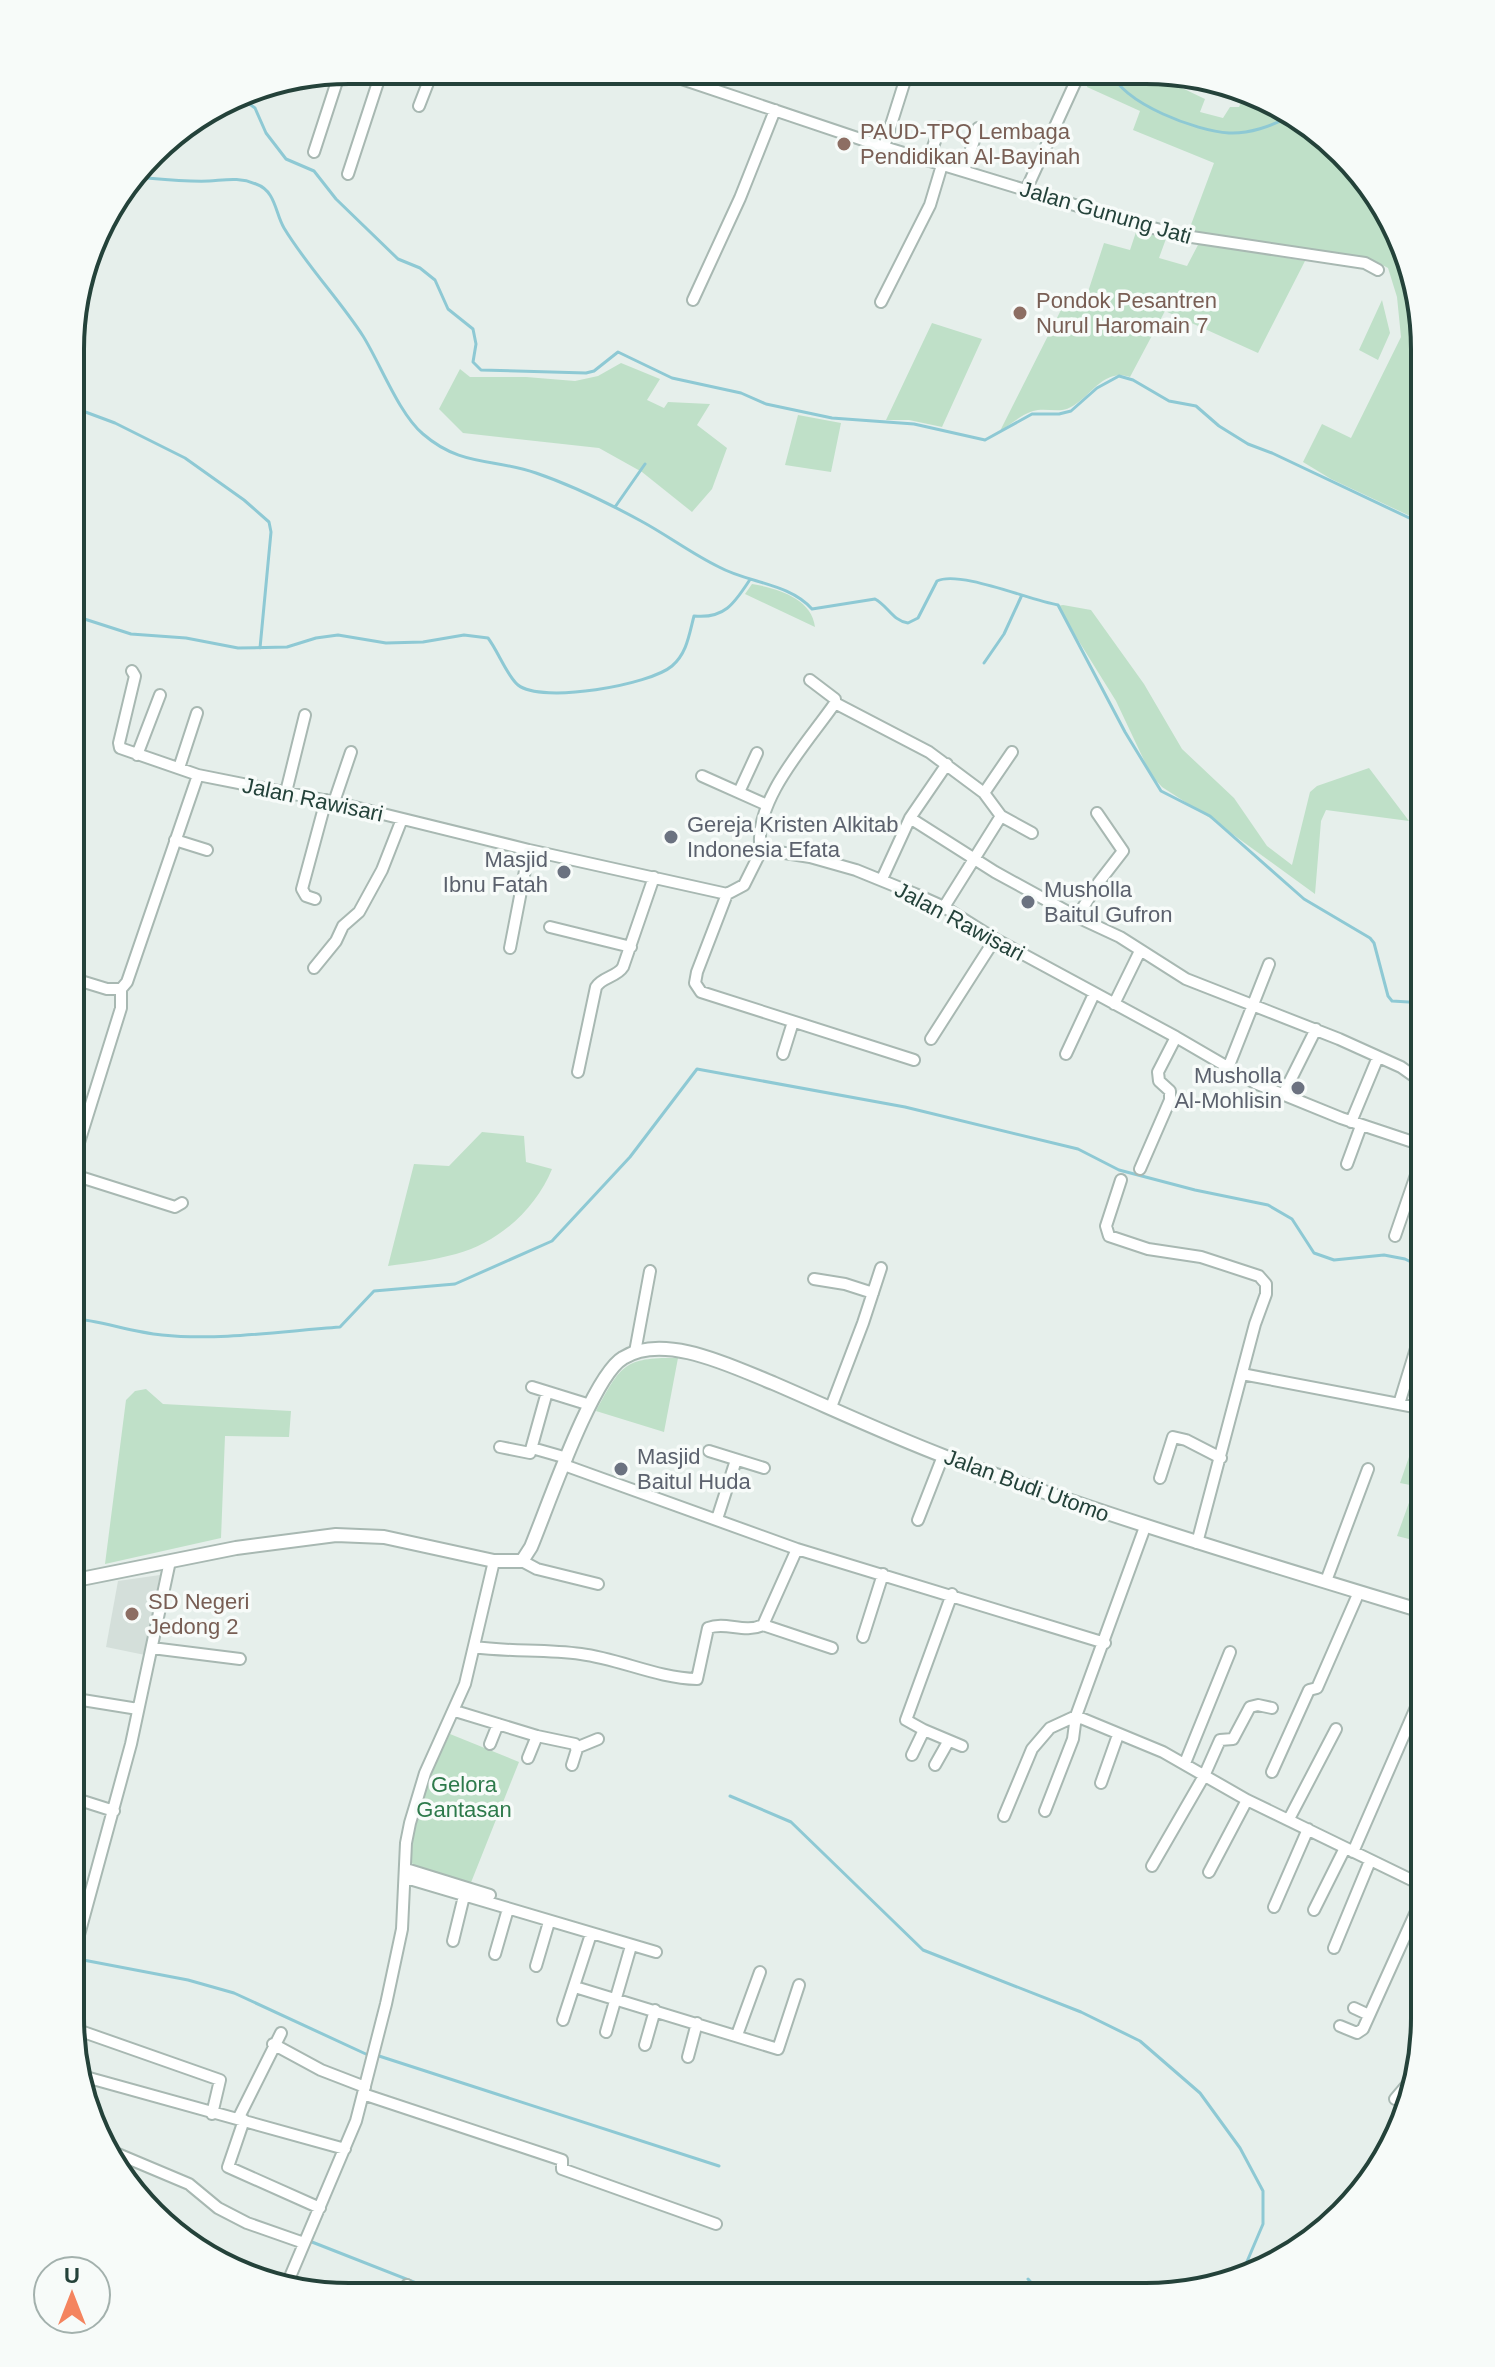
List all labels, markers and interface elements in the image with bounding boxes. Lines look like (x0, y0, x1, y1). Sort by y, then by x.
place label: PAUD-TPQ Lembaga Pendidikan Al-Bayinah (860, 119, 1080, 169)
marker: PAUD-TPQ Lembaga Pendidikan Al-Bayinah (835, 135, 853, 153)
street label: Jalan Gunung Jati (1017, 176, 1195, 249)
place label: Pondok Pesantren Nurul Haromain 7 (1036, 288, 1217, 338)
marker: Pondok Pesantren Nurul Haromain 7 (1011, 304, 1029, 322)
street label: Jalan Rawisari (240, 772, 385, 827)
place label: Gereja Kristen Alkitab Indonesia Efata (687, 812, 899, 862)
marker: Gereja Kristen Alkitab Indonesia Efata (662, 828, 680, 846)
place label: Masjid Ibnu Fatah (443, 847, 548, 897)
marker: Masjid Ibnu Fatah (555, 863, 573, 881)
street label: Jalan Rawisari (891, 877, 1029, 966)
place label: Musholla Baitul Gufron (1044, 877, 1172, 927)
marker: Musholla Baitul Gufron (1019, 893, 1037, 911)
place label: Musholla Al-Mohlisin (1174, 1063, 1283, 1113)
marker: Musholla Al-Mohlisin (1289, 1079, 1307, 1097)
place label: Masjid Baitul Huda (637, 1444, 752, 1494)
street label: Jalan Budi Utomo (941, 1444, 1113, 1527)
marker: Masjid Baitul Huda (612, 1460, 630, 1478)
place label: SD Negeri Jedong 2 (148, 1589, 249, 1639)
marker: SD Negeri Jedong 2 (123, 1605, 141, 1623)
park label: Gelora Gantasan (416, 1772, 512, 1822)
north arrow (32, 2255, 112, 2335)
text: U (64, 2263, 80, 2288)

